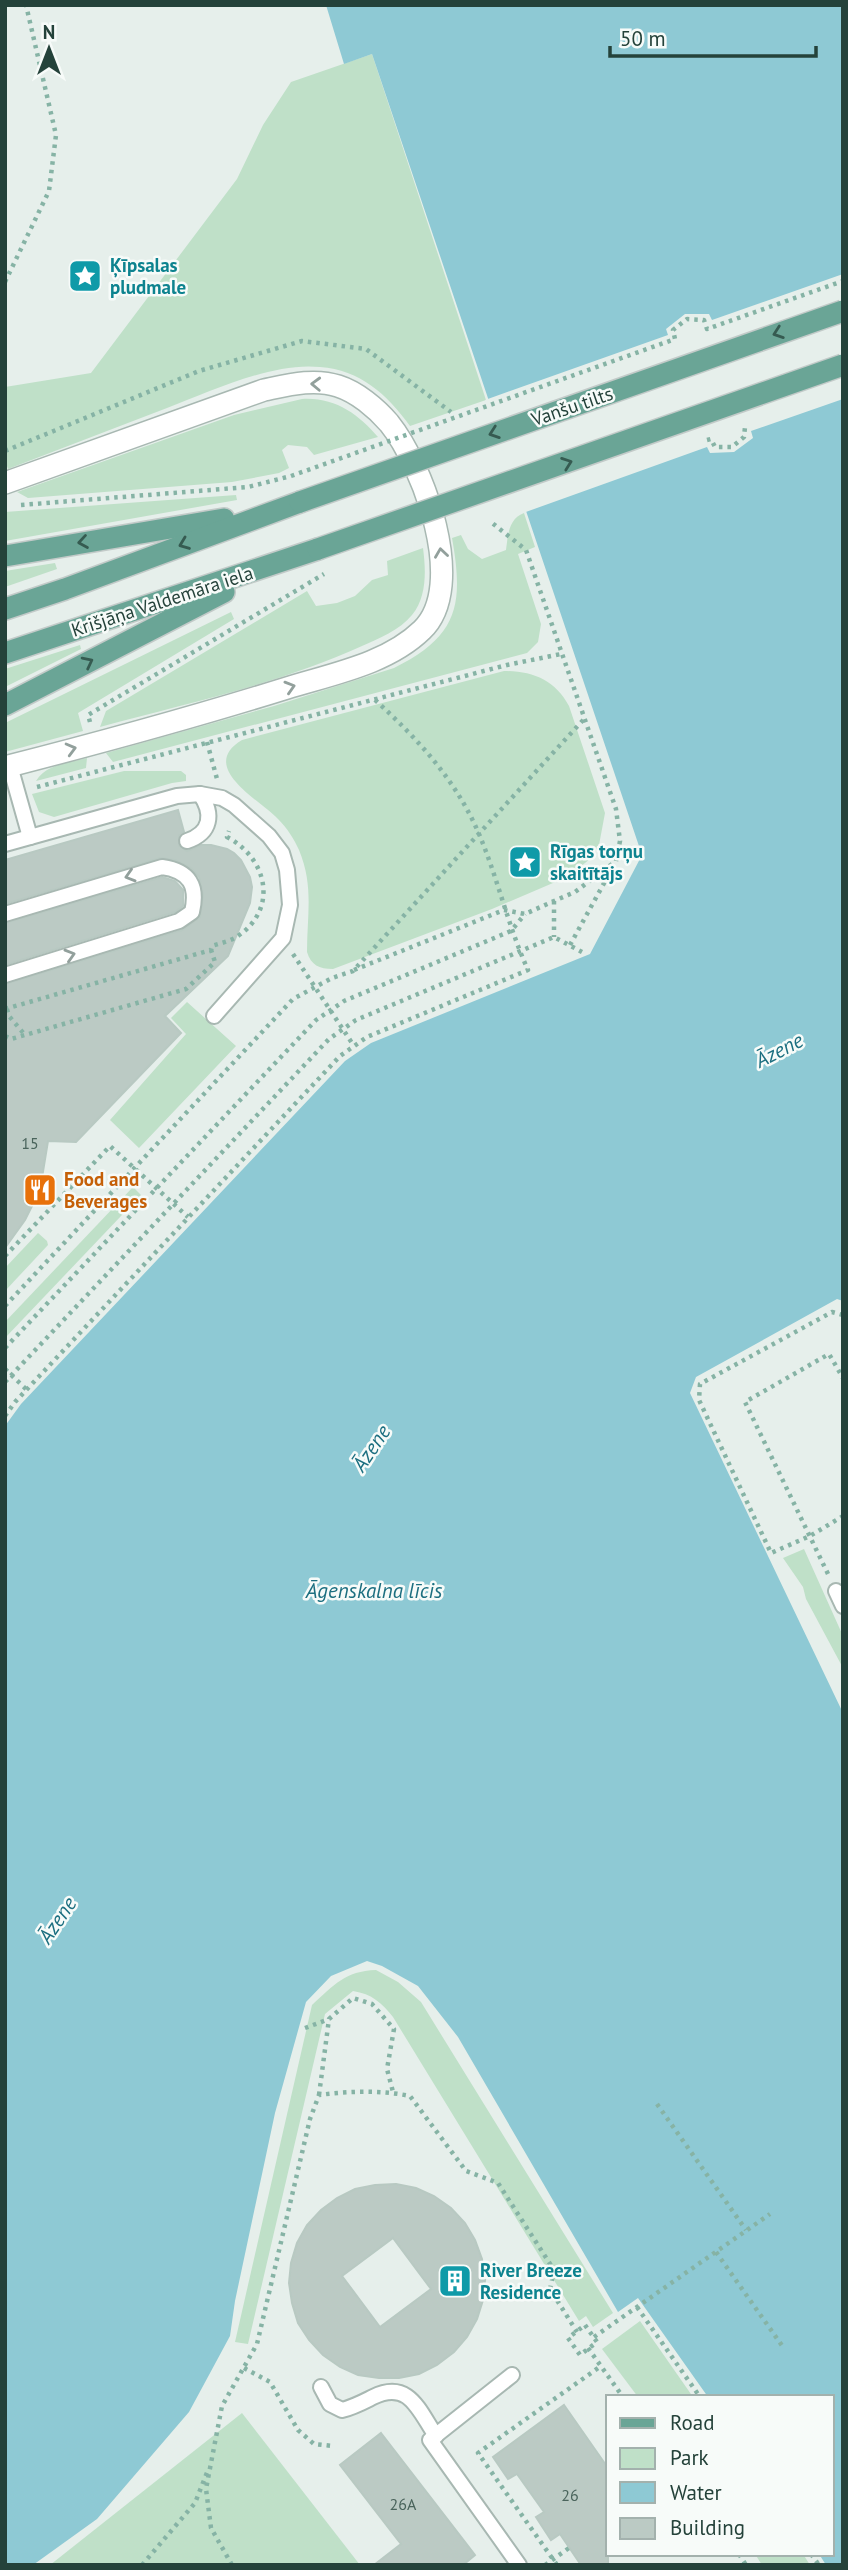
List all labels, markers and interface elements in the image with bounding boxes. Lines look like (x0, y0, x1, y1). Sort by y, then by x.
north arrow (14, 14, 84, 84)
scale bar (610, 14, 816, 58)
text: N (43, 20, 55, 44)
text: 50 m (620, 25, 666, 52)
place label: Ķīpsalas pludmale (110, 253, 186, 299)
place icon: Ķīpsalas pludmale (66, 257, 104, 295)
one-way arrow (773, 325, 785, 339)
one-way arrow (310, 376, 321, 391)
street label: Vanšu tilts (527, 381, 616, 431)
one-way arrow (489, 425, 501, 439)
one-way arrow (561, 457, 573, 471)
one-way arrow (77, 534, 89, 549)
one-way arrow (179, 536, 191, 550)
one-way arrow (433, 547, 448, 559)
street label: Krišjāņa Valdemāra iela (68, 560, 256, 642)
one-way arrow (81, 657, 93, 671)
one-way arrow (283, 680, 295, 695)
one-way arrow (65, 743, 77, 758)
place label: Rīgas torņu skaitītājs (550, 839, 643, 885)
place icon: Rīgas torņu skaitītājs (506, 843, 544, 881)
one-way arrow (125, 868, 137, 883)
one-way arrow (64, 948, 76, 963)
water label: Āzene (749, 1026, 808, 1074)
house number: 15 (21, 1133, 39, 1153)
place label: Food and Beverages (64, 1167, 147, 1213)
restaurant icon: Food and Beverages (21, 1171, 59, 1209)
water label: Āzene (345, 1419, 397, 1477)
water label: Āgenskalna līcis (305, 1577, 443, 1604)
water label: Āzene (31, 1891, 83, 1949)
place label: River Breeze Residence (480, 2258, 582, 2304)
building icon: River Breeze Residence (436, 2262, 474, 2300)
legend (606, 2395, 834, 2556)
text: Road (670, 2409, 714, 2436)
text: Park (670, 2444, 709, 2471)
text: Water (670, 2479, 722, 2506)
house number: 26 (561, 2485, 579, 2505)
house number: 26A (390, 2494, 417, 2514)
text: Building (670, 2514, 745, 2541)

